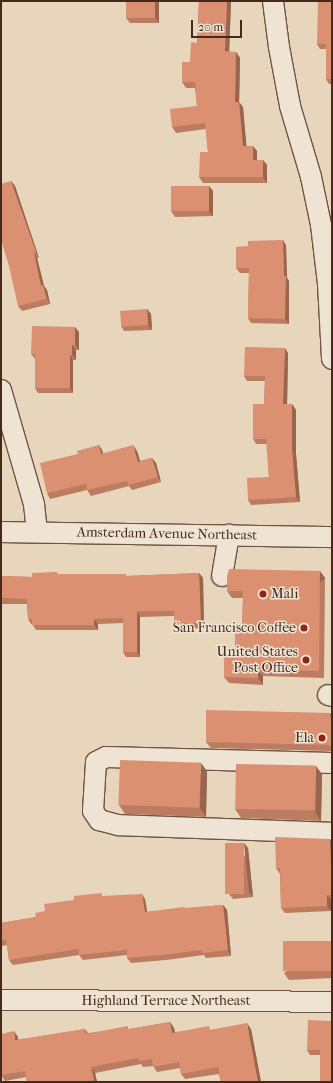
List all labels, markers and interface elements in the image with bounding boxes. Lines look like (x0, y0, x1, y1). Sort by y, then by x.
scale bar (193, 12, 244, 38)
text: 20 m (198, 20, 223, 34)
street label: Amsterdam Avenue Northeast (77, 524, 257, 544)
place label: Mali (271, 586, 298, 602)
marker: Mali (258, 589, 268, 599)
place label: San Francisco Coffee (173, 620, 296, 636)
marker: San Francisco Coffee (299, 623, 309, 633)
place label: United States Post Office (217, 644, 298, 676)
marker: United States Post Office (301, 655, 311, 665)
place label: Ela (295, 730, 314, 746)
marker: Ela (317, 733, 327, 743)
street label: Highland Terrace Northeast (82, 993, 250, 1009)

